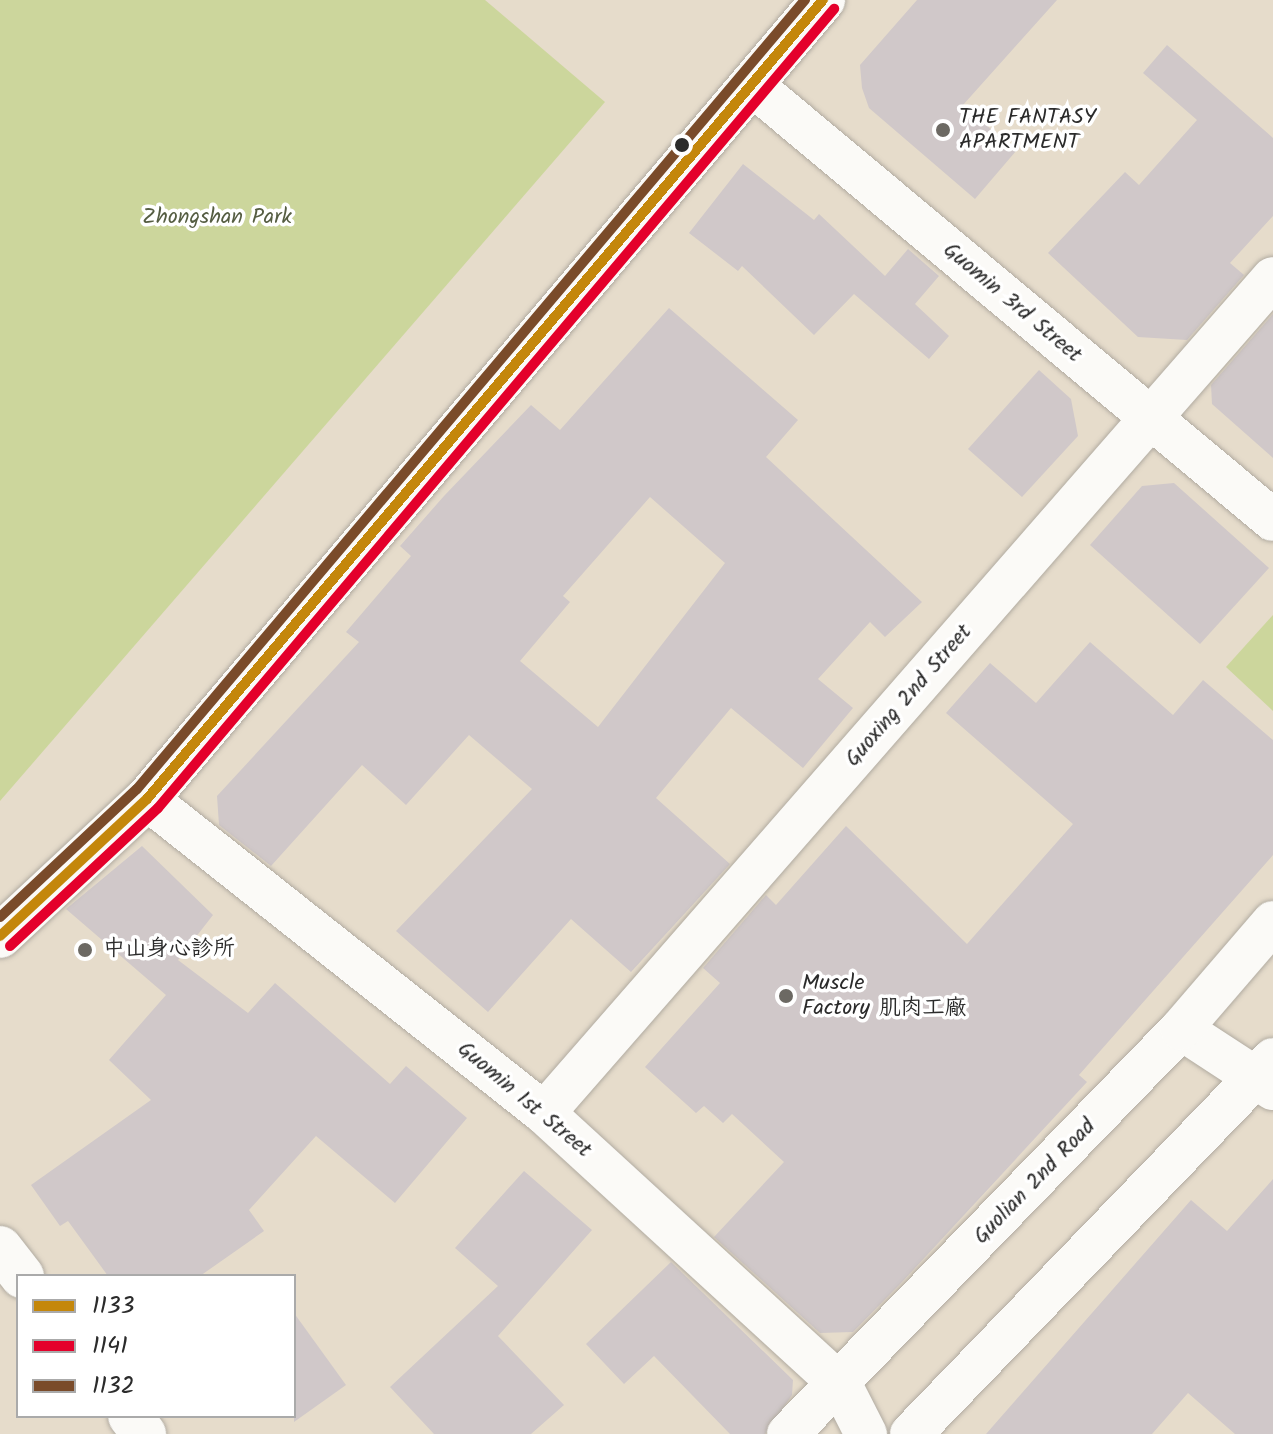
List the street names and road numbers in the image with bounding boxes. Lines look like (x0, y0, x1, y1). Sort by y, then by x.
street label: Guomin 3rd Street (937, 237, 1087, 369)
street label: Guoxing 2nd Street (840, 620, 978, 772)
street label: Guomin 1st Street (452, 1036, 596, 1164)
street label: Guolian 2nd Road (969, 1114, 1101, 1250)

